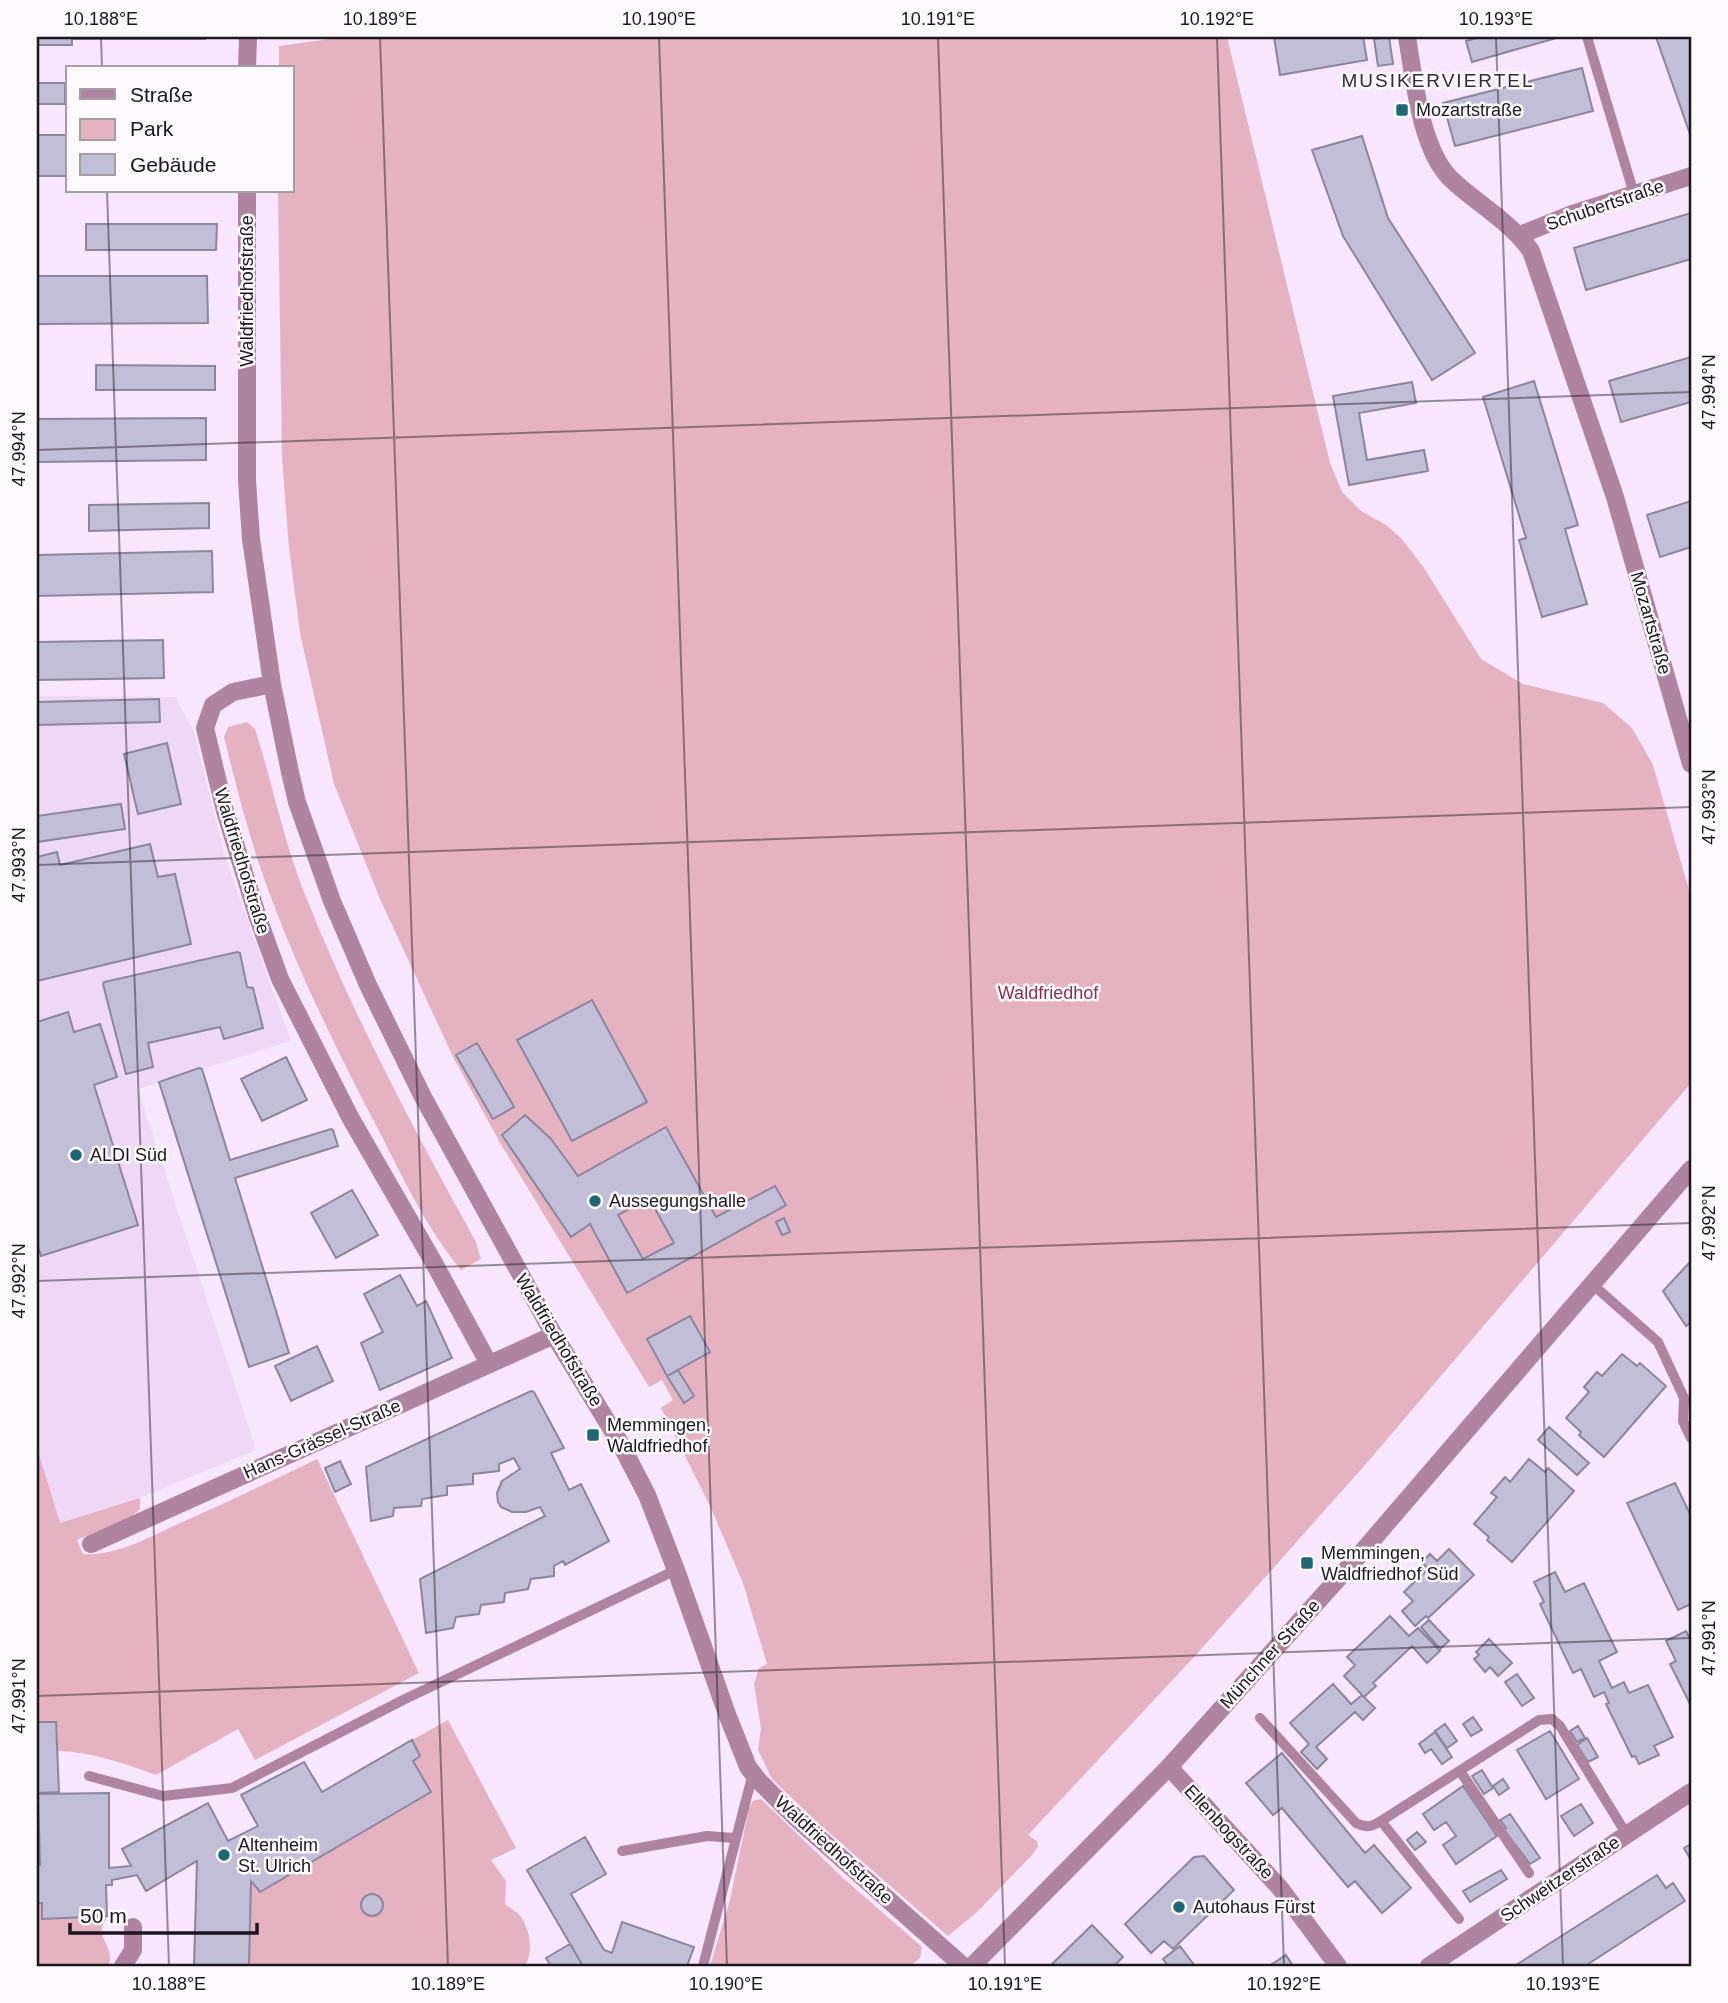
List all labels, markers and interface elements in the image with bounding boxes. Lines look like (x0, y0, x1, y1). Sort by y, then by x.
text: 10.188°E (64, 9, 138, 29)
text: 10.189°E (343, 9, 417, 29)
text: 10.190°E (622, 9, 696, 29)
text: 10.191°E (901, 9, 975, 29)
text: 10.192°E (1180, 9, 1254, 29)
text: 10.193°E (1459, 9, 1533, 29)
legend (66, 66, 294, 192)
district label: MUSIKERVIERTEL (1341, 70, 1535, 91)
text: Straße (130, 83, 193, 106)
place label: Mozartstraße (1416, 100, 1522, 120)
marker: Mozartstraße (1394, 102, 1410, 118)
text: Park (130, 117, 174, 140)
text: Gebäude (130, 153, 216, 176)
street label: Schubertstraße (1544, 176, 1666, 234)
street label: Waldfriedhofstraße (237, 215, 257, 367)
text: 47.994°N (1699, 354, 1719, 430)
text: 47.994°N (9, 411, 29, 487)
street label: Mozartstraße (1627, 569, 1675, 677)
text: 47.993°N (1699, 769, 1719, 845)
street label: Waldfriedhofstraße (210, 786, 274, 936)
text: 47.993°N (9, 827, 29, 903)
park label: Waldfriedhof (998, 983, 1099, 1003)
place label: ALDI Süd (90, 1145, 167, 1165)
marker: ALDI Süd (68, 1147, 84, 1163)
text: 47.992°N (1699, 1185, 1719, 1261)
place label: Aussegungshalle (609, 1191, 746, 1211)
marker: Aussegungshalle (587, 1193, 603, 1209)
text: 47.992°N (9, 1243, 29, 1319)
street label: Waldfriedhofstraße (511, 1270, 607, 1410)
street label: Hans-Grässel-Straße (240, 1395, 404, 1483)
place label: Memmingen, Waldfriedhof (607, 1415, 711, 1456)
marker: Memmingen, Waldfriedhof (585, 1427, 601, 1443)
place label: Memmingen, Waldfriedhof Süd (1321, 1543, 1458, 1584)
marker: Memmingen, Waldfriedhof Süd (1299, 1555, 1315, 1571)
street label: Münchner Straße (1216, 1596, 1324, 1712)
text: 47.991°N (1699, 1600, 1719, 1676)
text: 47.991°N (9, 1658, 29, 1734)
street label: Ellenbogstraße (1180, 1781, 1278, 1883)
street label: Waldfriedhofstraße (771, 1792, 897, 1908)
street label: Schweitzerstraße (1497, 1832, 1623, 1926)
place label: Altenheim St. Ulrich (238, 1835, 318, 1876)
marker: Altenheim St. Ulrich (216, 1847, 232, 1863)
scale bar (70, 1891, 257, 1935)
place label: Autohaus Fürst (1193, 1897, 1315, 1917)
marker: Autohaus Fürst (1171, 1899, 1187, 1915)
text: 50 m (80, 1904, 127, 1927)
text: 10.188°E (132, 1974, 206, 1994)
text: 10.189°E (411, 1974, 485, 1994)
text: 10.190°E (689, 1974, 763, 1994)
text: 10.191°E (968, 1974, 1042, 1994)
text: 10.192°E (1247, 1974, 1321, 1994)
text: 10.193°E (1526, 1974, 1600, 1994)

